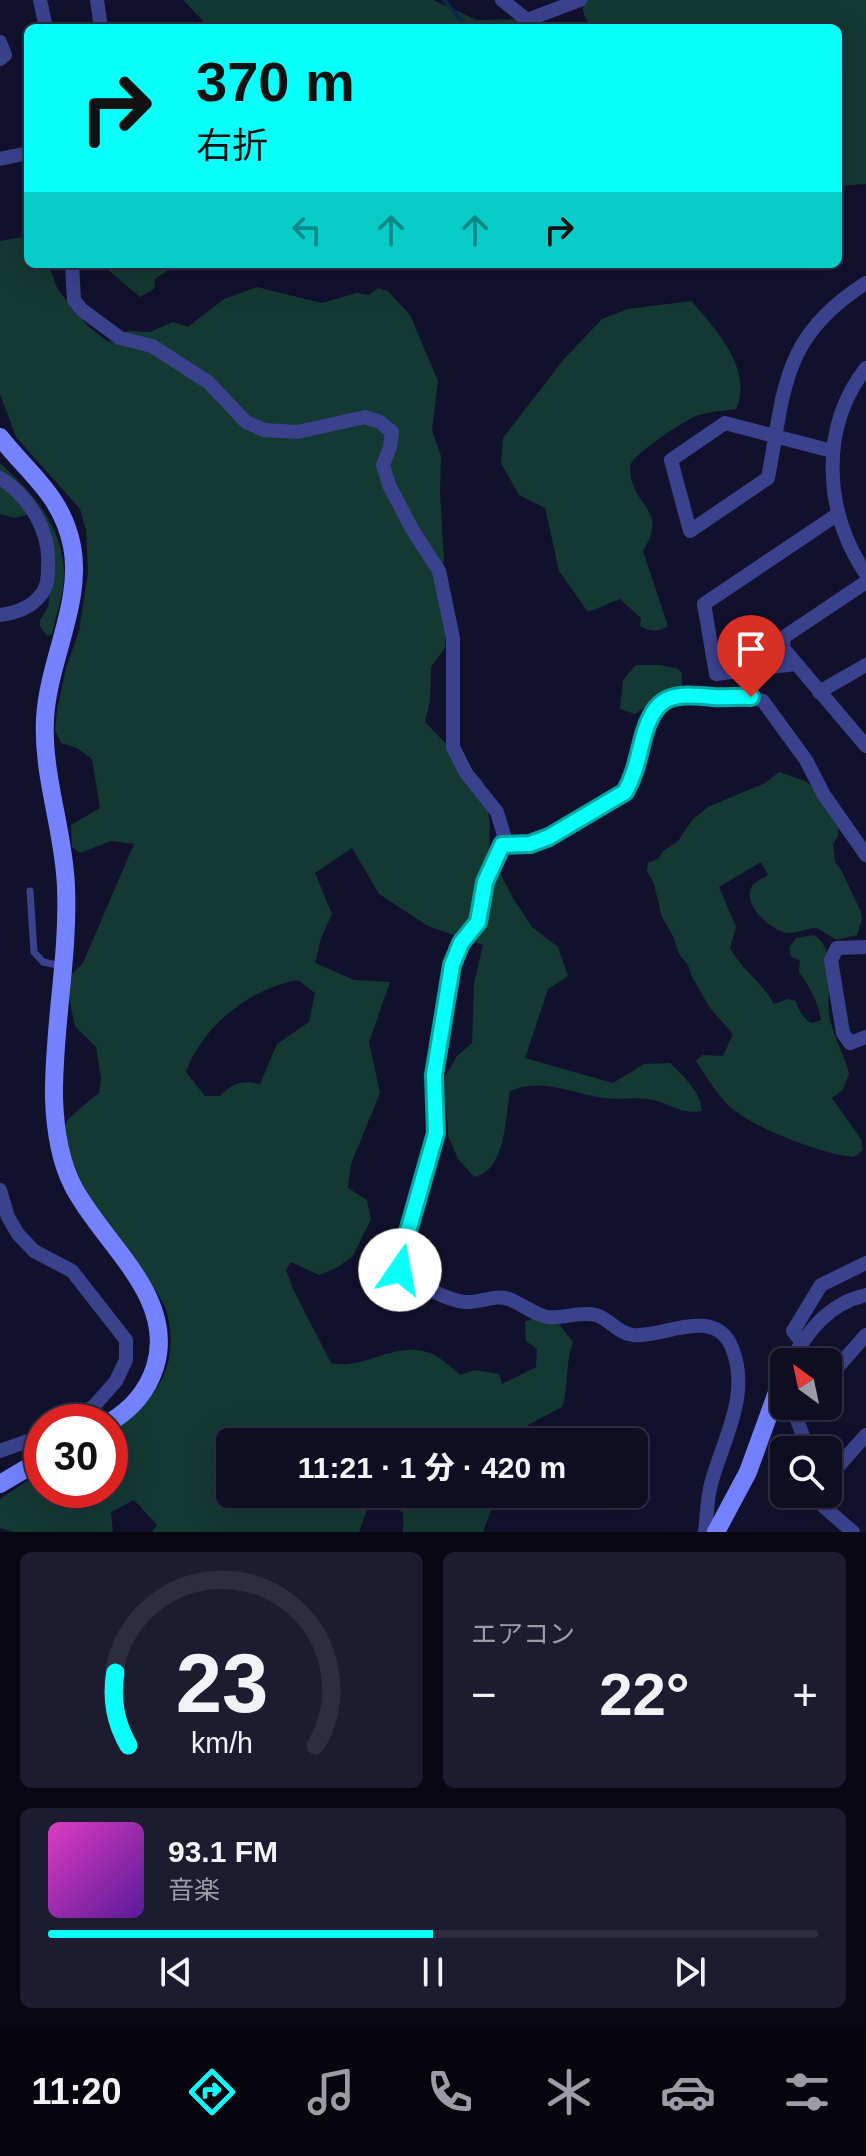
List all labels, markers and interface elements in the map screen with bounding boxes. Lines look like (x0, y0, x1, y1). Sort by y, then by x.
text: 370 m (196, 50, 355, 113)
icon: right (64, 56, 168, 160)
text: 右折 (196, 125, 268, 166)
icon: left (285, 208, 329, 252)
icon: ahead (369, 208, 413, 252)
icon: ahead (453, 208, 497, 252)
icon: right (537, 208, 581, 252)
pin (717, 615, 785, 697)
icon: arrive (729, 627, 773, 671)
position arrow (358, 1228, 442, 1312)
north arrow (770, 1348, 842, 1420)
map controls (770, 1348, 842, 1508)
speed limit sign: 30 (24, 1404, 128, 1508)
button: search (770, 1436, 842, 1508)
text: 11:21 · 1 分 · 420 m (298, 1451, 566, 1484)
text: エアコン (471, 1619, 575, 1649)
text: 23 (175, 1637, 268, 1730)
text: 22° (599, 1661, 690, 1728)
text: − (471, 1670, 497, 1719)
text: + (792, 1670, 818, 1719)
text: km/h (191, 1727, 252, 1759)
text: 93.1 FM (168, 1835, 278, 1868)
text: 音楽 (168, 1875, 220, 1905)
icon: previous (154, 1950, 198, 1994)
icon: pause (411, 1950, 455, 1994)
icon: next (668, 1950, 712, 1994)
icon: directions (184, 2064, 240, 2120)
icon: music (303, 2064, 359, 2120)
icon: phone (422, 2064, 478, 2120)
icon: climate (541, 2064, 597, 2120)
icon: car (660, 2064, 716, 2120)
icon: filters (779, 2064, 835, 2120)
text: 11:20 (31, 2071, 122, 2112)

